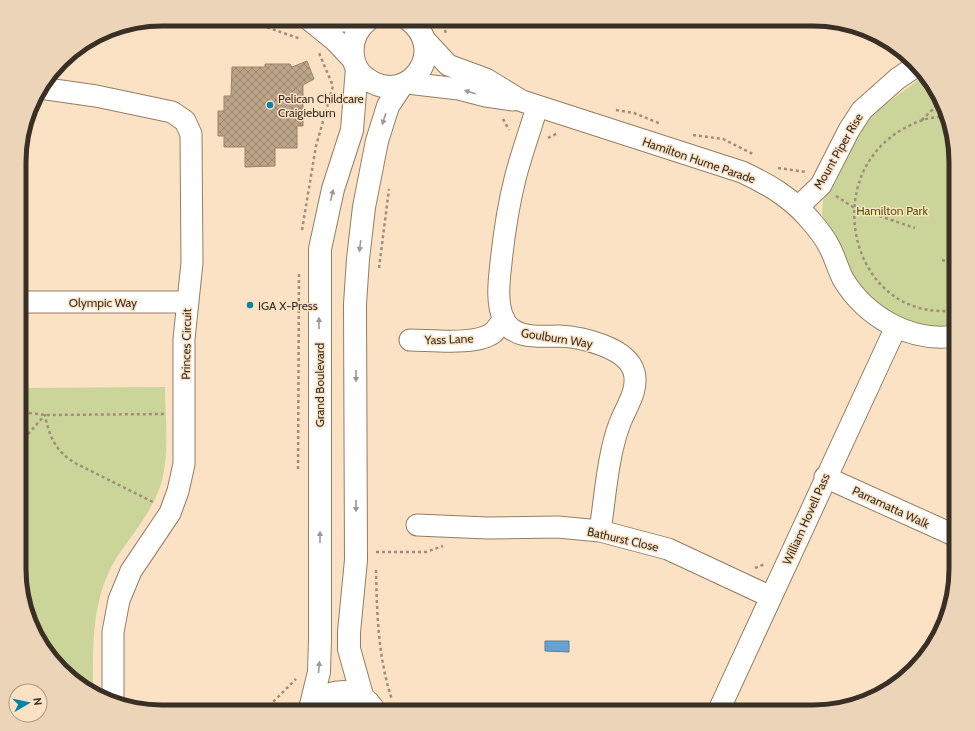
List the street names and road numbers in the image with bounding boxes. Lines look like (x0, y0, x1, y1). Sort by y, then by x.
street label: Mount Piper Rise (810, 110, 866, 192)
street label: Hamilton Hume Parade (640, 134, 758, 186)
street label: Olympic Way (69, 295, 137, 310)
street label: Princes Circuit (178, 308, 194, 380)
street label: Goulburn Way (520, 325, 594, 351)
street label: Yass Lane (423, 331, 474, 347)
street label: Grand Boulevard (312, 343, 327, 427)
street label: William Hovell Pass (779, 471, 833, 567)
street label: Parramatta Walk (850, 483, 932, 532)
street label: Bathurst Close (586, 523, 660, 555)

